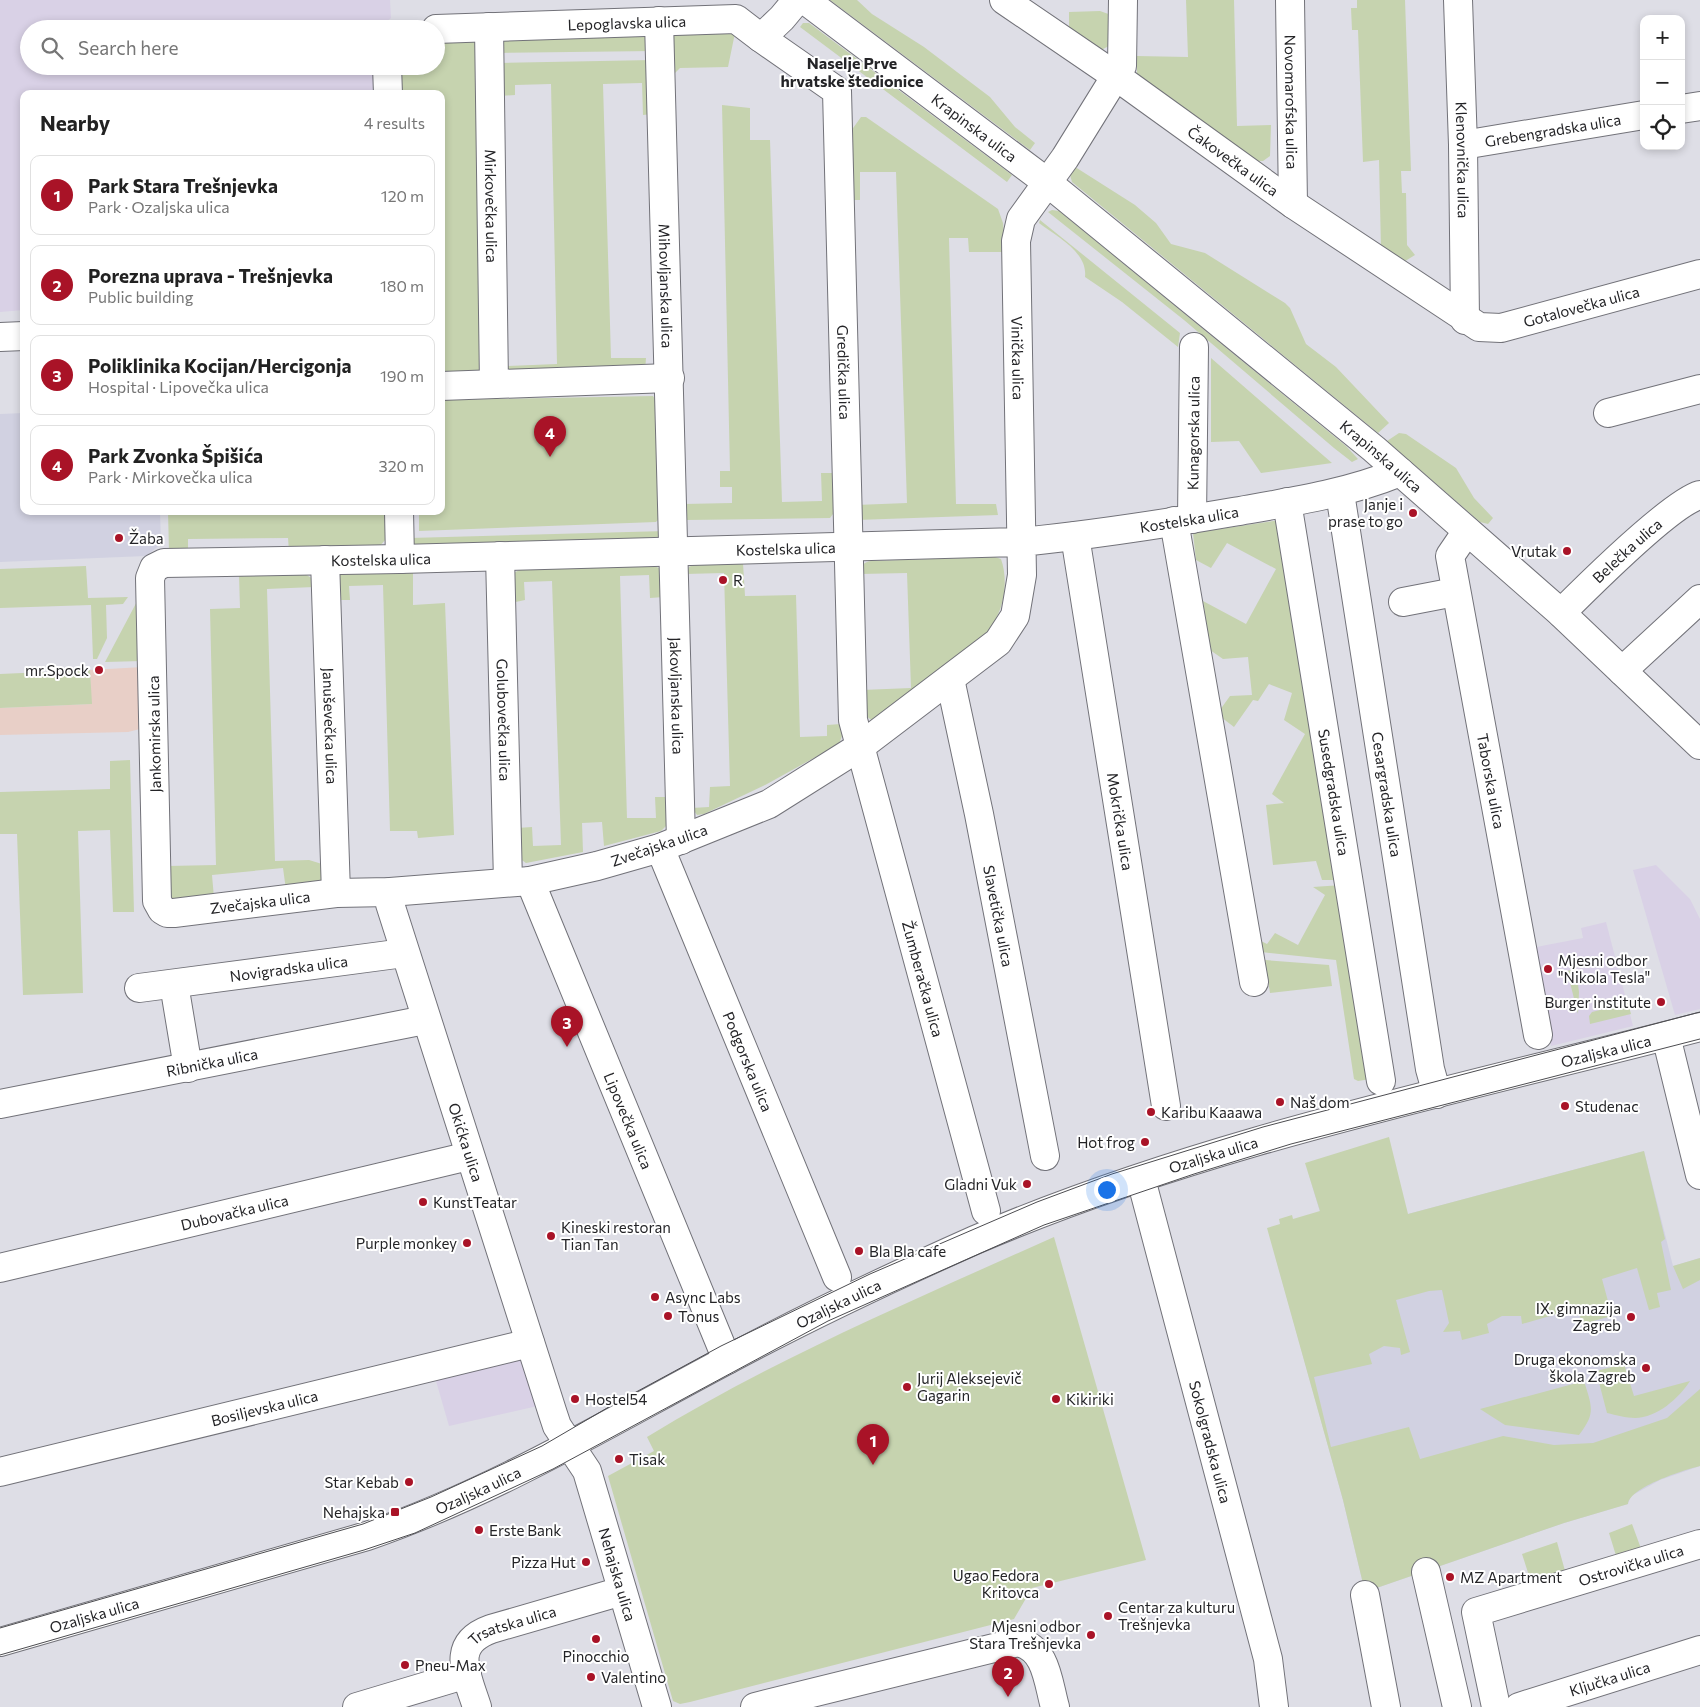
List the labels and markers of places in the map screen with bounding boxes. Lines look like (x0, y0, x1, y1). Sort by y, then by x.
pin: 4 (534, 416, 566, 457)
place label: Janje i prase to go (1328, 495, 1403, 530)
marker: Janje i prase to go (1407, 507, 1419, 519)
place label: Žaba (129, 528, 164, 547)
marker: Žaba (113, 532, 125, 544)
place label: Vrutak (1511, 542, 1557, 560)
marker: Vrutak (1561, 545, 1573, 557)
place label: R (733, 571, 743, 589)
marker: R (717, 574, 729, 586)
place label: mr.Spock (25, 661, 89, 679)
marker: mr.Spock (93, 664, 105, 676)
place label: Mjesni odbor "Nikola Tesla" (1558, 951, 1650, 986)
marker: Mjesni odbor "Nikola Tesla" (1542, 963, 1554, 975)
place label: Burger institute (1544, 993, 1651, 1011)
marker: Burger institute (1655, 996, 1667, 1008)
pin: 3 (551, 1006, 583, 1047)
place label: Naš dom (1290, 1093, 1350, 1111)
marker: Naš dom (1274, 1096, 1286, 1108)
place label: Studenac (1575, 1097, 1639, 1115)
marker: Studenac (1559, 1100, 1571, 1112)
place label: Karibu Kaaawa (1161, 1103, 1262, 1121)
marker: Karibu Kaaawa (1145, 1106, 1157, 1118)
place label: Hot frog (1077, 1133, 1135, 1151)
marker: Hot frog (1139, 1136, 1151, 1148)
place label: Gladni Vuk (944, 1175, 1017, 1193)
marker: Gladni Vuk (1021, 1178, 1033, 1190)
place label: KunstTeatar (433, 1193, 517, 1211)
marker: KunstTeatar (417, 1196, 429, 1208)
place label: Kineski restoran Tian Tan (561, 1218, 671, 1253)
marker: Kineski restoran Tian Tan (545, 1230, 557, 1242)
place label: Purple monkey (356, 1234, 457, 1252)
marker: Purple monkey (461, 1237, 473, 1249)
place label: Bla Bla cafe (869, 1242, 946, 1260)
marker: Bla Bla cafe (853, 1245, 865, 1257)
place label: Async Labs (665, 1288, 741, 1306)
marker: Async Labs (649, 1291, 661, 1303)
place label: IX. gimnazija Zagreb (1536, 1299, 1621, 1334)
place label: Tonus (678, 1307, 719, 1325)
marker: Tonus (662, 1310, 674, 1322)
marker: IX. gimnazija Zagreb (1625, 1311, 1637, 1323)
place label: Druga ekonomska škola Zagreb (1514, 1350, 1636, 1385)
marker: Druga ekonomska škola Zagreb (1640, 1362, 1652, 1374)
place label: Jurij Aleksejevič Gagarin (917, 1369, 1022, 1404)
marker: Jurij Aleksejevič Gagarin (901, 1381, 913, 1393)
place label: Hostel54 (585, 1390, 647, 1408)
place label: Kikiriki (1066, 1390, 1114, 1408)
marker: Hostel54 (569, 1393, 581, 1405)
marker: Kikiriki (1050, 1393, 1062, 1405)
pin: 1 (857, 1424, 889, 1465)
place label: Tisak (629, 1450, 665, 1468)
marker: Tisak (613, 1453, 625, 1465)
place label: Star Kebab (324, 1473, 399, 1491)
marker: Star Kebab (403, 1476, 415, 1488)
place label: Nehajska (323, 1503, 385, 1521)
marker: Nehajska (389, 1506, 401, 1518)
place label: Erste Bank (489, 1521, 562, 1539)
marker: Erste Bank (473, 1524, 485, 1536)
place label: Pizza Hut (511, 1553, 576, 1571)
marker: Pizza Hut (580, 1556, 592, 1568)
place label: Ugao Fedora Kritovca (953, 1566, 1039, 1601)
place label: MZ Apartment (1460, 1568, 1562, 1586)
marker: MZ Apartment (1444, 1571, 1456, 1583)
marker: Ugao Fedora Kritovca (1043, 1578, 1055, 1590)
place label: Centar za kulturu Trešnjevka (1118, 1598, 1235, 1633)
marker: Centar za kulturu Trešnjevka (1102, 1610, 1114, 1622)
place label: Mjesni odbor Stara Trešnjevka (969, 1617, 1081, 1652)
marker: Mjesni odbor Stara Trešnjevka (1085, 1629, 1097, 1641)
marker: Pinocchio (590, 1633, 602, 1645)
place label: Pinocchio (562, 1647, 630, 1665)
place label: Pneu-Max (415, 1656, 486, 1674)
pin: 2 (992, 1656, 1024, 1697)
marker: Pneu-Max (399, 1659, 411, 1671)
place label: Valentino (601, 1668, 666, 1686)
marker: Valentino (585, 1671, 597, 1683)

